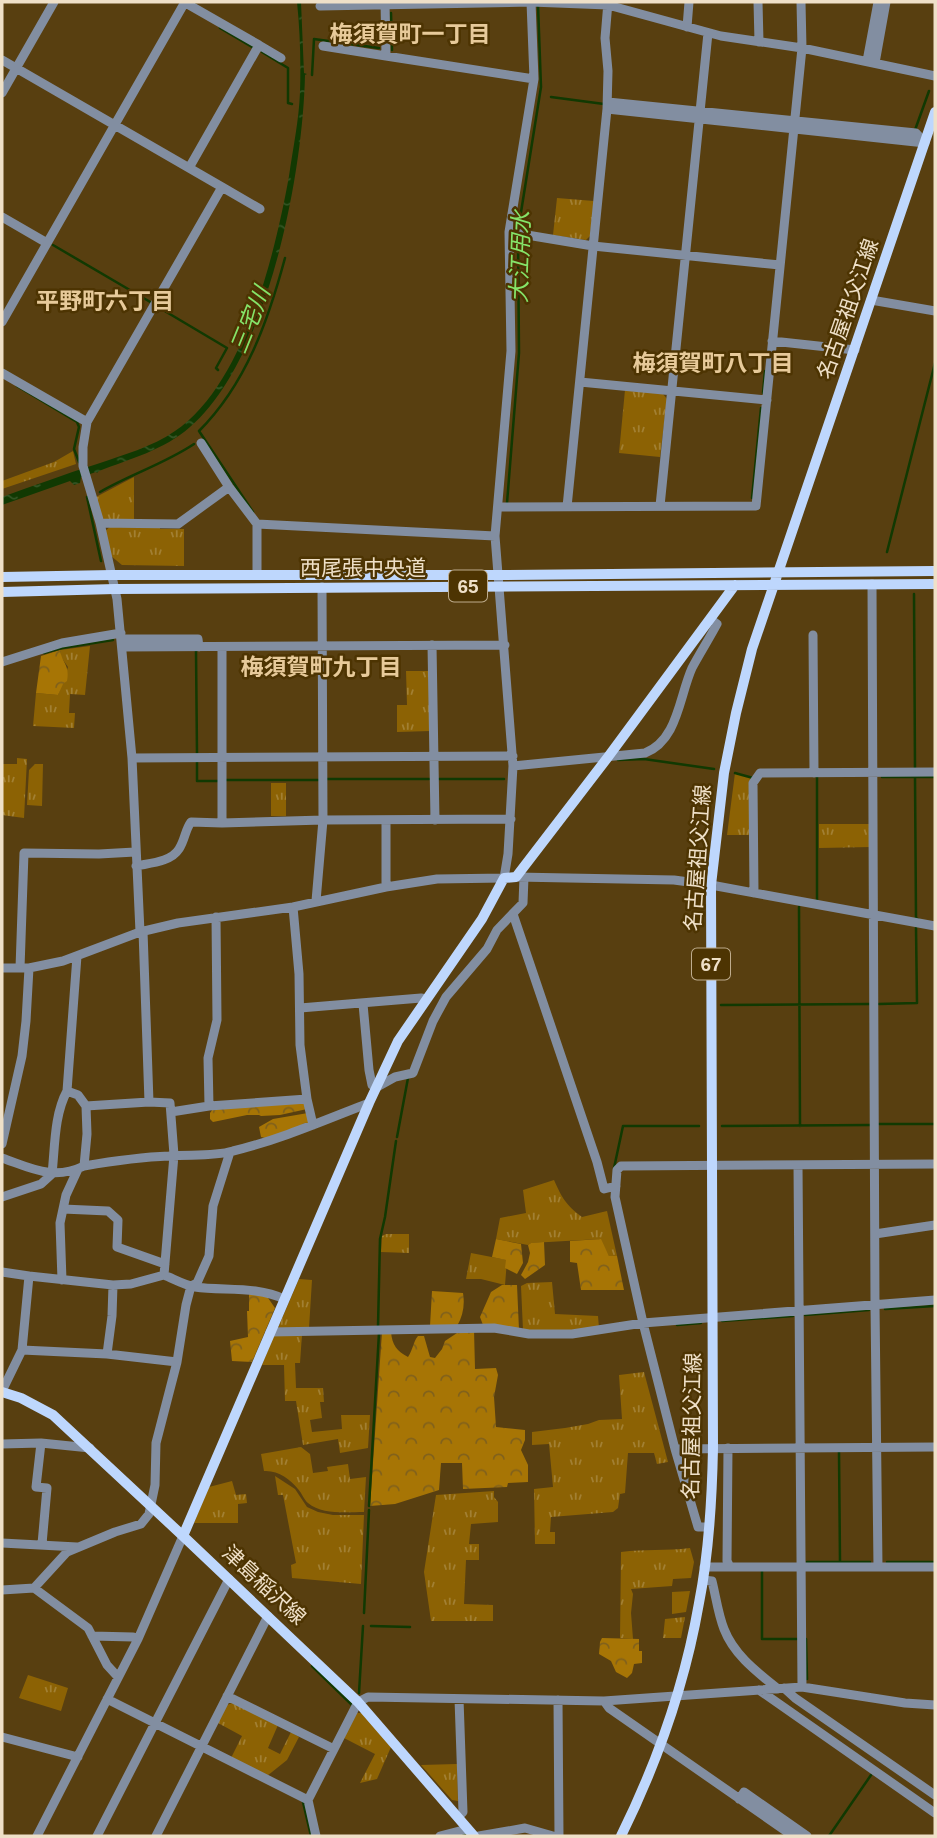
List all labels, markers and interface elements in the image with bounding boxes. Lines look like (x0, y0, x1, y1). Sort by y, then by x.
district label: 梅須賀町一丁目 (330, 21, 491, 47)
water label: 大江用水 (505, 208, 535, 303)
street label: 名古屋祖父江線 (813, 236, 882, 382)
water label: 三宅川 (225, 280, 276, 357)
district label: 平野町六丁目 (36, 288, 174, 314)
district label: 梅須賀町八丁目 (633, 350, 794, 376)
street label: 西尾張中央道 (300, 556, 426, 579)
road number: 65 (449, 570, 487, 601)
district label: 梅須賀町九丁目 (241, 654, 402, 680)
street label: 名古屋祖父江線 (681, 784, 714, 932)
road number: 67 (692, 948, 730, 980)
street label: 名古屋祖父江線 (679, 1352, 704, 1500)
street label: 津島稲沢線 (218, 1540, 311, 1629)

